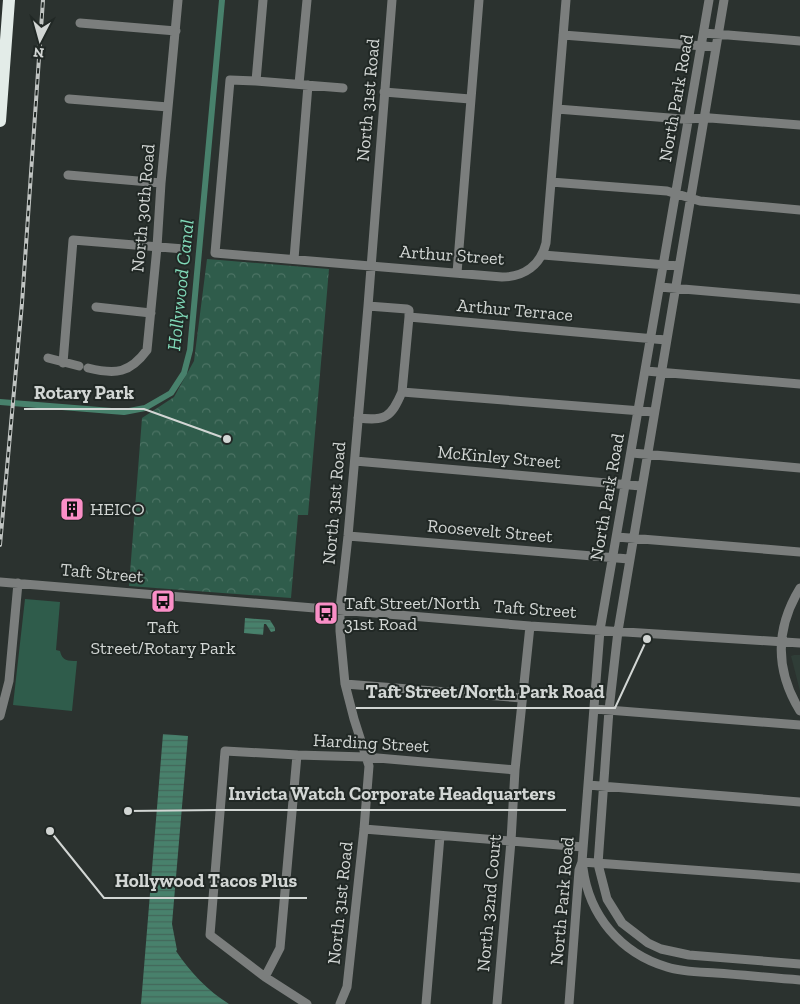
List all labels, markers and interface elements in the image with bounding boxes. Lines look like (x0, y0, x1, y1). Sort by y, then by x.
north arrow (15, 15, 65, 65)
street label: North Park Road (654, 33, 698, 163)
street label: North 31st Road (352, 37, 384, 162)
text: N (32, 43, 45, 61)
street label: North 30th Road (126, 143, 160, 273)
water label: Hollywood Canal (162, 218, 199, 352)
street label: Arthur Street (399, 240, 505, 270)
street label: Arthur Terrace (456, 294, 574, 326)
callout: Rotary Park (24, 375, 144, 409)
text: Rotary Park (34, 381, 135, 404)
street label: North Park Road (585, 432, 629, 562)
street label: North 31st Road (318, 440, 350, 565)
street label: McKinley Street (436, 441, 562, 473)
building icon: HEICO (59, 496, 85, 522)
place label: HEICO (90, 498, 145, 520)
street label: Roosevelt Street (426, 515, 554, 547)
street label: Taft Street (60, 558, 145, 588)
bus stop icon: Taft Street/Rotary Park (150, 588, 176, 614)
place label: Taft Street/North 31st Road (344, 592, 480, 635)
street label: Taft Street (493, 595, 578, 623)
bus stop icon: Taft Street/North 31st Road (313, 600, 339, 626)
place label: Taft Street/Rotary Park (90, 616, 236, 659)
callout: Taft Street/North Park Road (356, 674, 615, 708)
text: Taft Street/North Park Road (366, 680, 605, 703)
street label: Harding Street (312, 729, 430, 757)
callout: Invicta Watch Corporate Headquarters (218, 776, 566, 810)
text: Invicta Watch Corporate Headquarters (228, 782, 556, 805)
street label: North 32nd Court (472, 833, 506, 973)
street label: North Park Road (545, 836, 579, 966)
street label: North 31st Road (323, 840, 357, 966)
callout: Hollywood Tacos Plus (104, 864, 307, 898)
text: Hollywood Tacos Plus (115, 869, 298, 892)

